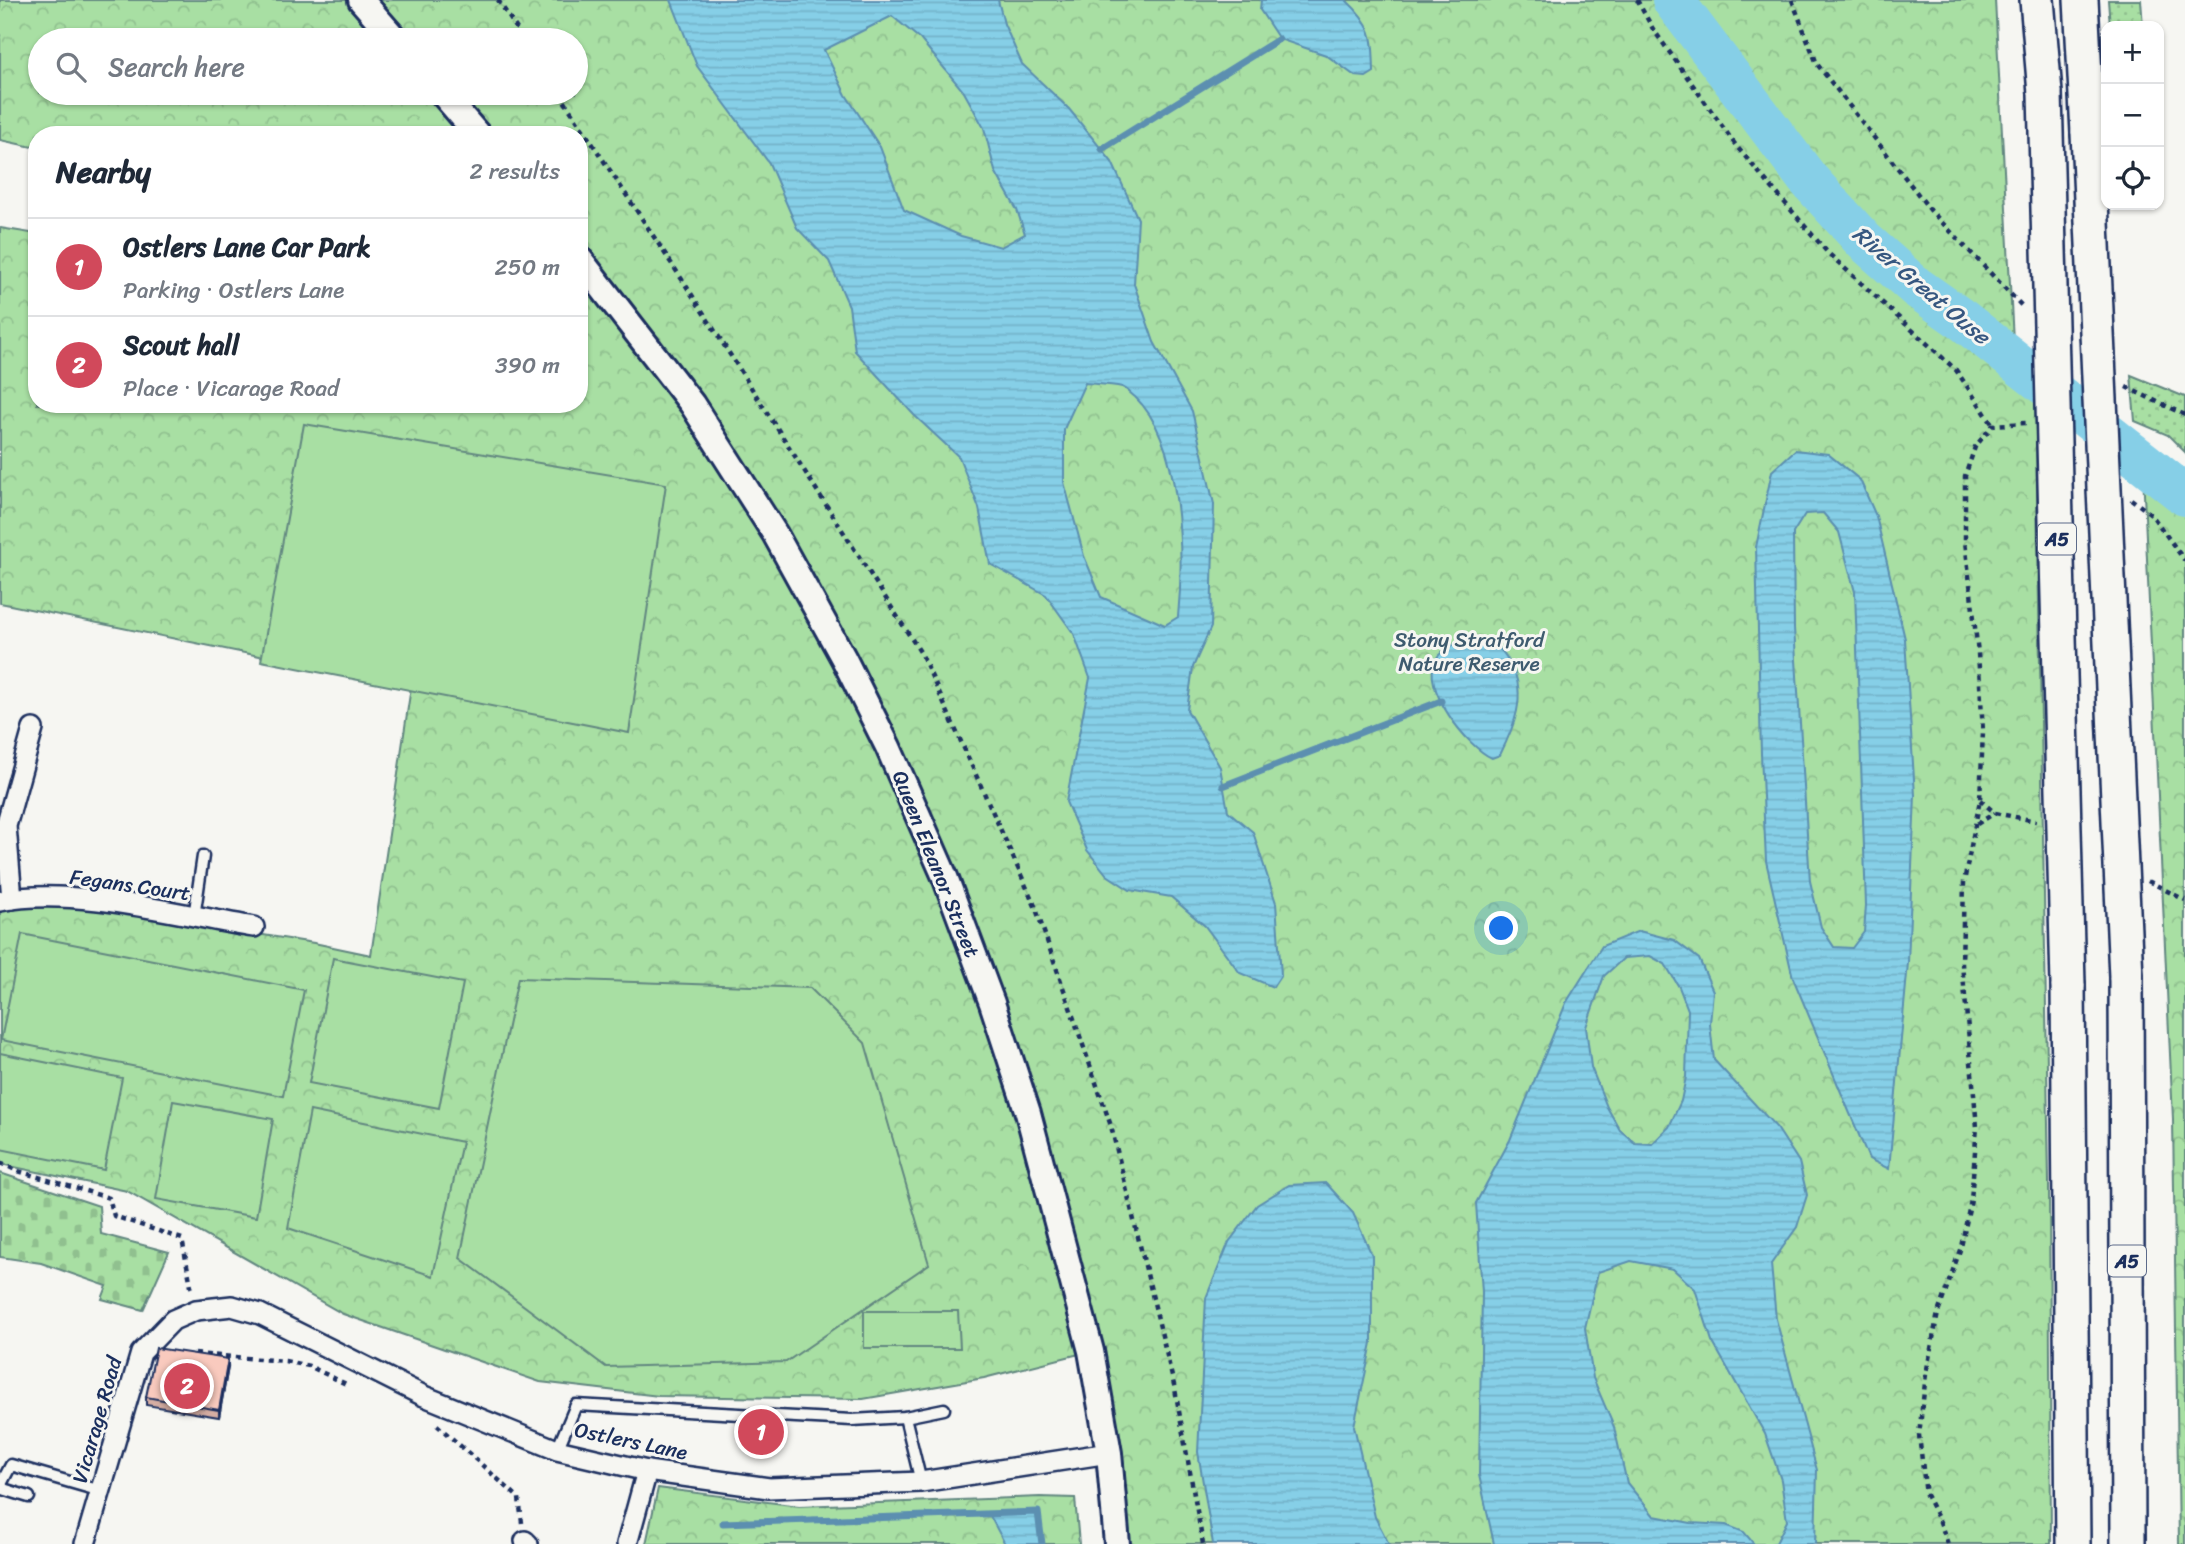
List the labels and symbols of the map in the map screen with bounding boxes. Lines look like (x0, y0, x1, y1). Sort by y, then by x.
water label: River Great Ouse (1843, 215, 2001, 356)
road number: A5 (2038, 524, 2076, 554)
park label: Stony Stratford Nature Reserve (1394, 621, 1546, 683)
street label: Queen Eleanor Street (881, 765, 991, 963)
street label: Fegans Court (67, 858, 193, 912)
your location (1484, 911, 1518, 945)
road number: A5 (2108, 1246, 2146, 1276)
street label: Vicarage Road (61, 1350, 134, 1488)
pin: 2 (164, 1360, 210, 1412)
pin: 1 (738, 1406, 784, 1458)
street label: Ostlers Lane (571, 1410, 691, 1472)

